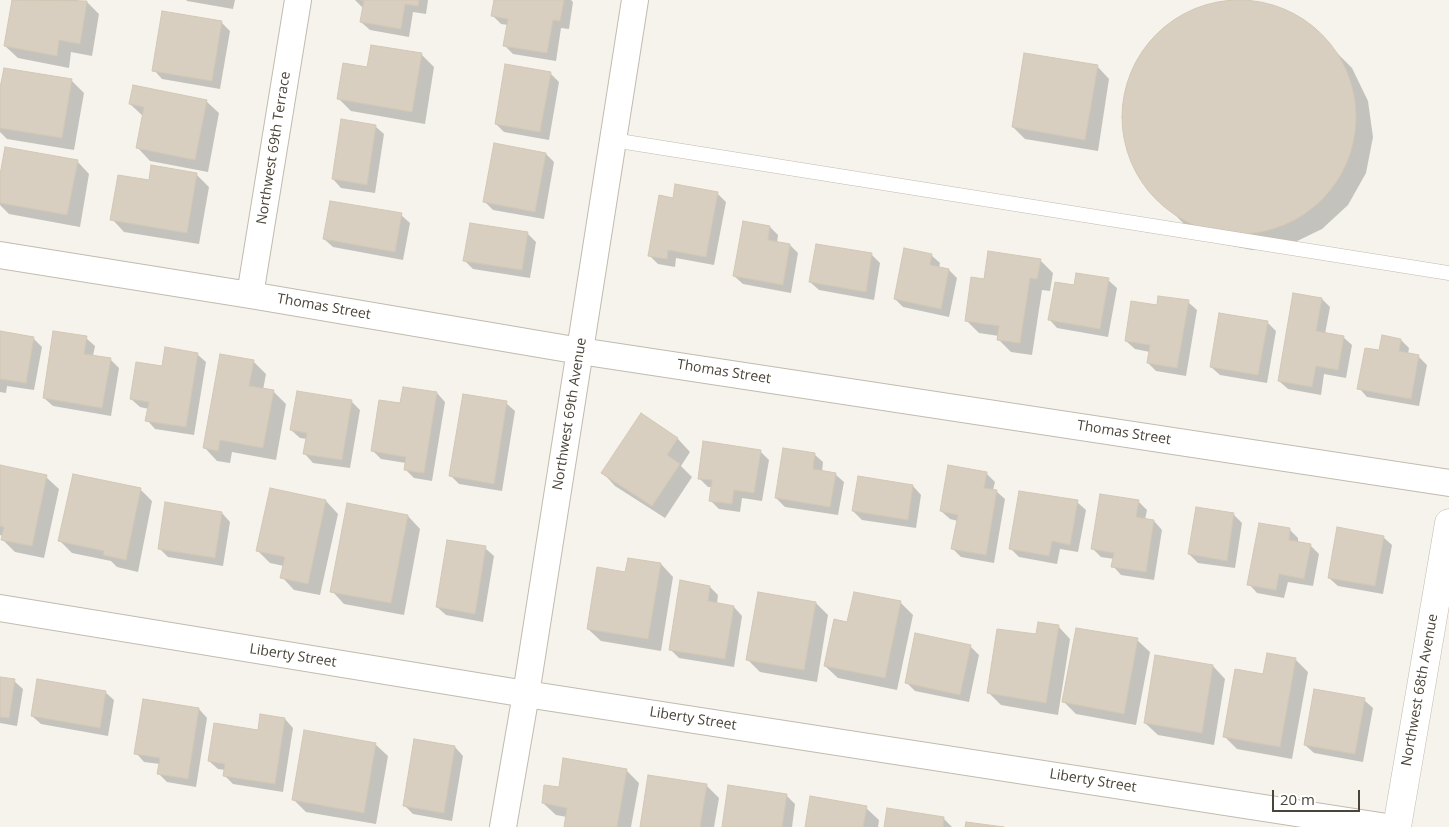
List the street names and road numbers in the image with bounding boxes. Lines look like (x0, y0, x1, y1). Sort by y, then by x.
street label: Northwest 69th Terrace (254, 70, 294, 226)
street label: Thomas Street (276, 290, 372, 324)
street label: Northwest 69th Avenue (550, 337, 590, 491)
street label: Thomas Street (676, 356, 772, 388)
street label: Thomas Street (1076, 417, 1172, 449)
street label: Northwest 68th Avenue (1398, 613, 1442, 767)
street label: Liberty Street (248, 641, 338, 671)
street label: Liberty Street (648, 704, 738, 734)
street label: Liberty Street (1048, 766, 1138, 796)

